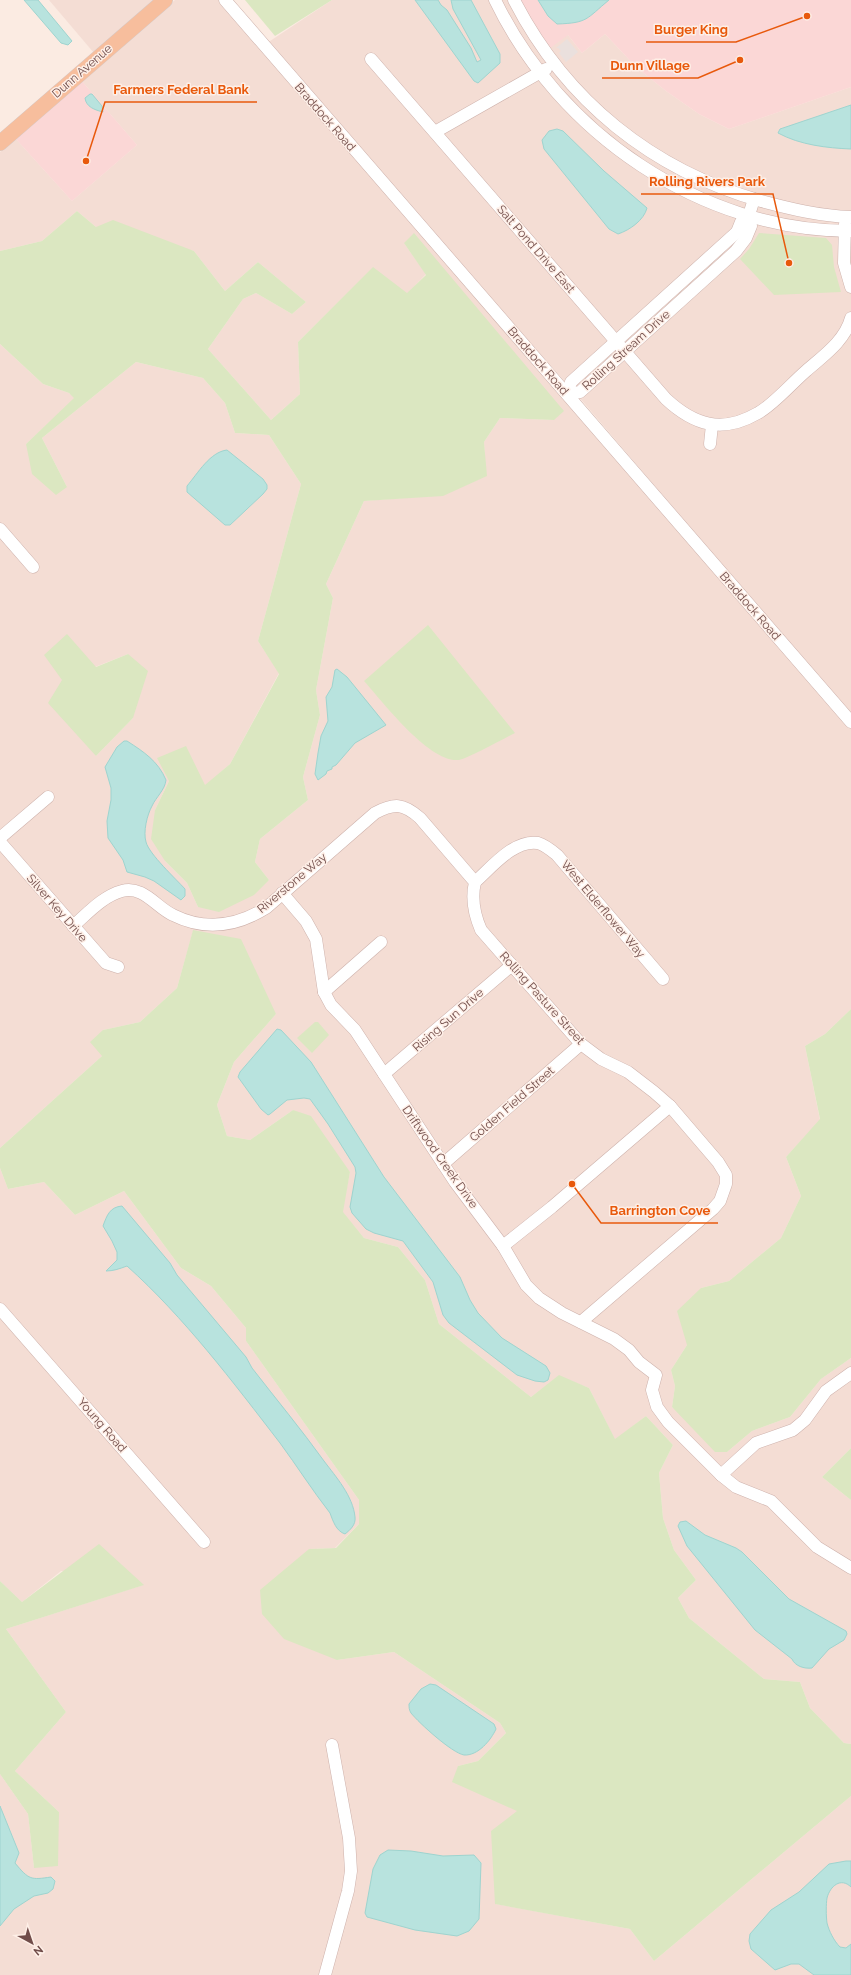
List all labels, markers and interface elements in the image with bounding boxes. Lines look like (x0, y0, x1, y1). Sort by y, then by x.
callout: Burger King (646, 17, 736, 42)
text: Burger King (654, 22, 728, 37)
street label: Dunn Avenue (49, 41, 115, 101)
callout: Dunn Village (602, 53, 698, 78)
text: Dunn Village (610, 58, 690, 73)
callout: Farmers Federal Bank (105, 77, 257, 102)
street label: Braddock Road (292, 80, 358, 154)
text: Farmers Federal Bank (113, 82, 250, 97)
callout: Rolling Rivers Park (641, 169, 773, 194)
text: Rolling Rivers Park (649, 174, 766, 189)
street label: Salt Pond Drive East (494, 202, 578, 296)
street label: Rolling Stream Drive (579, 307, 673, 393)
street label: Braddock Road (505, 324, 571, 398)
street label: Braddock Road (717, 569, 783, 643)
street label: Riverstone Way (255, 850, 330, 916)
street label: West Elderflower Way (558, 857, 648, 961)
street label: Silver Key Drive (24, 871, 90, 945)
street label: Rolling Pasture Street (497, 949, 587, 1047)
street label: Rising Sun Drive (410, 985, 486, 1055)
street label: Golden Field Street (467, 1063, 557, 1145)
street label: Driftwood Creek Drive (399, 1103, 481, 1211)
callout: Barrington Cove (601, 1198, 718, 1223)
text: Barrington Cove (610, 1203, 711, 1218)
street label: Young Road (75, 1395, 129, 1455)
north arrow (12, 1923, 52, 1963)
text: N (31, 1943, 46, 1958)

